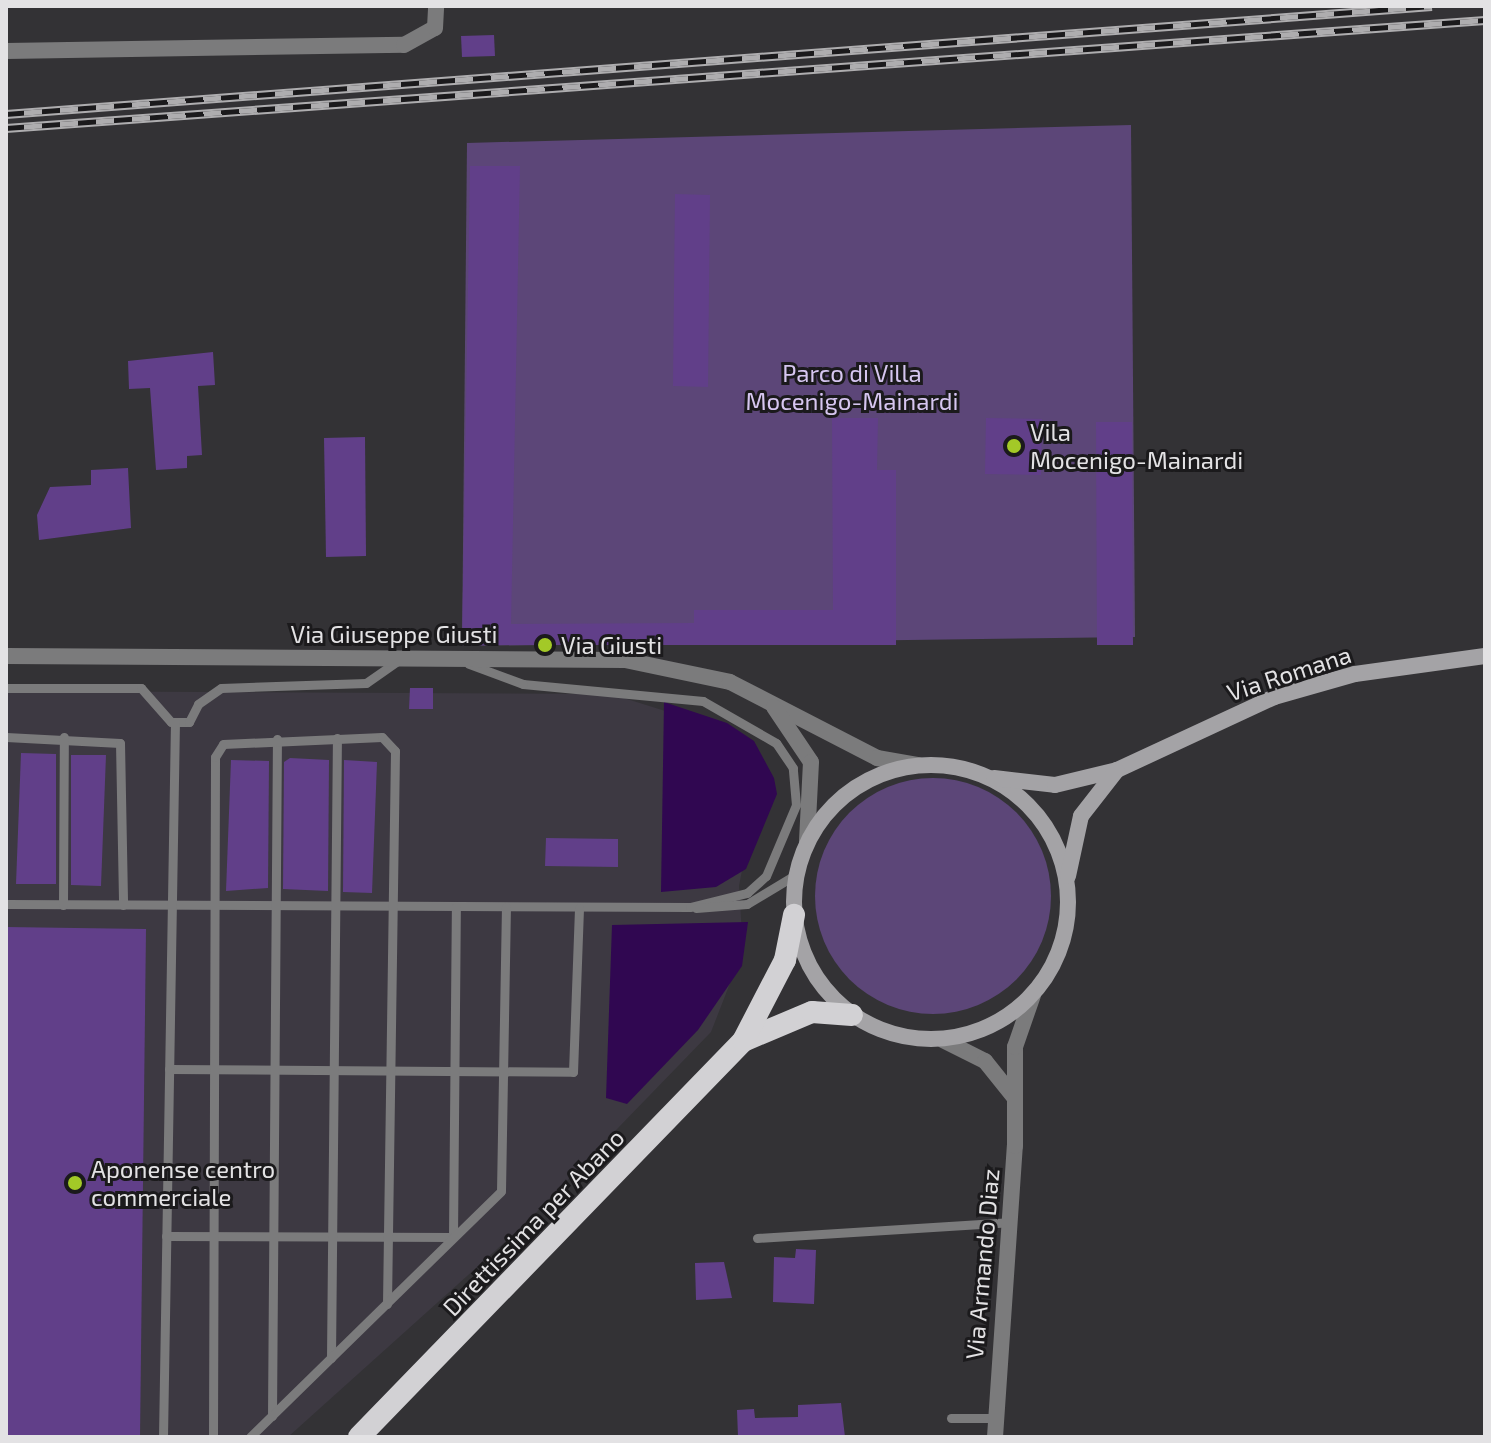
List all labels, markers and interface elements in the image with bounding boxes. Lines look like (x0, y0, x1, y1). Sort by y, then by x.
park label: Parco di Villa Mocenigo-Mainardi (745, 359, 959, 415)
place label: Vila Mocenigo-Mainardi (1030, 418, 1243, 474)
marker: Vila Mocenigo-Mainardi (1005, 437, 1023, 455)
street label: Via Giuseppe Giusti (291, 620, 497, 648)
place label: Via Giusti (561, 631, 662, 659)
marker: Via Giusti (536, 636, 554, 654)
street label: Via Romana (1223, 639, 1355, 707)
street label: Direttissima per Abano (436, 1122, 630, 1322)
place label: Aponense centro commerciale (91, 1155, 275, 1211)
street label: Via Armando Diaz (959, 1167, 1005, 1361)
marker: Aponense centro commerciale (66, 1174, 84, 1192)

